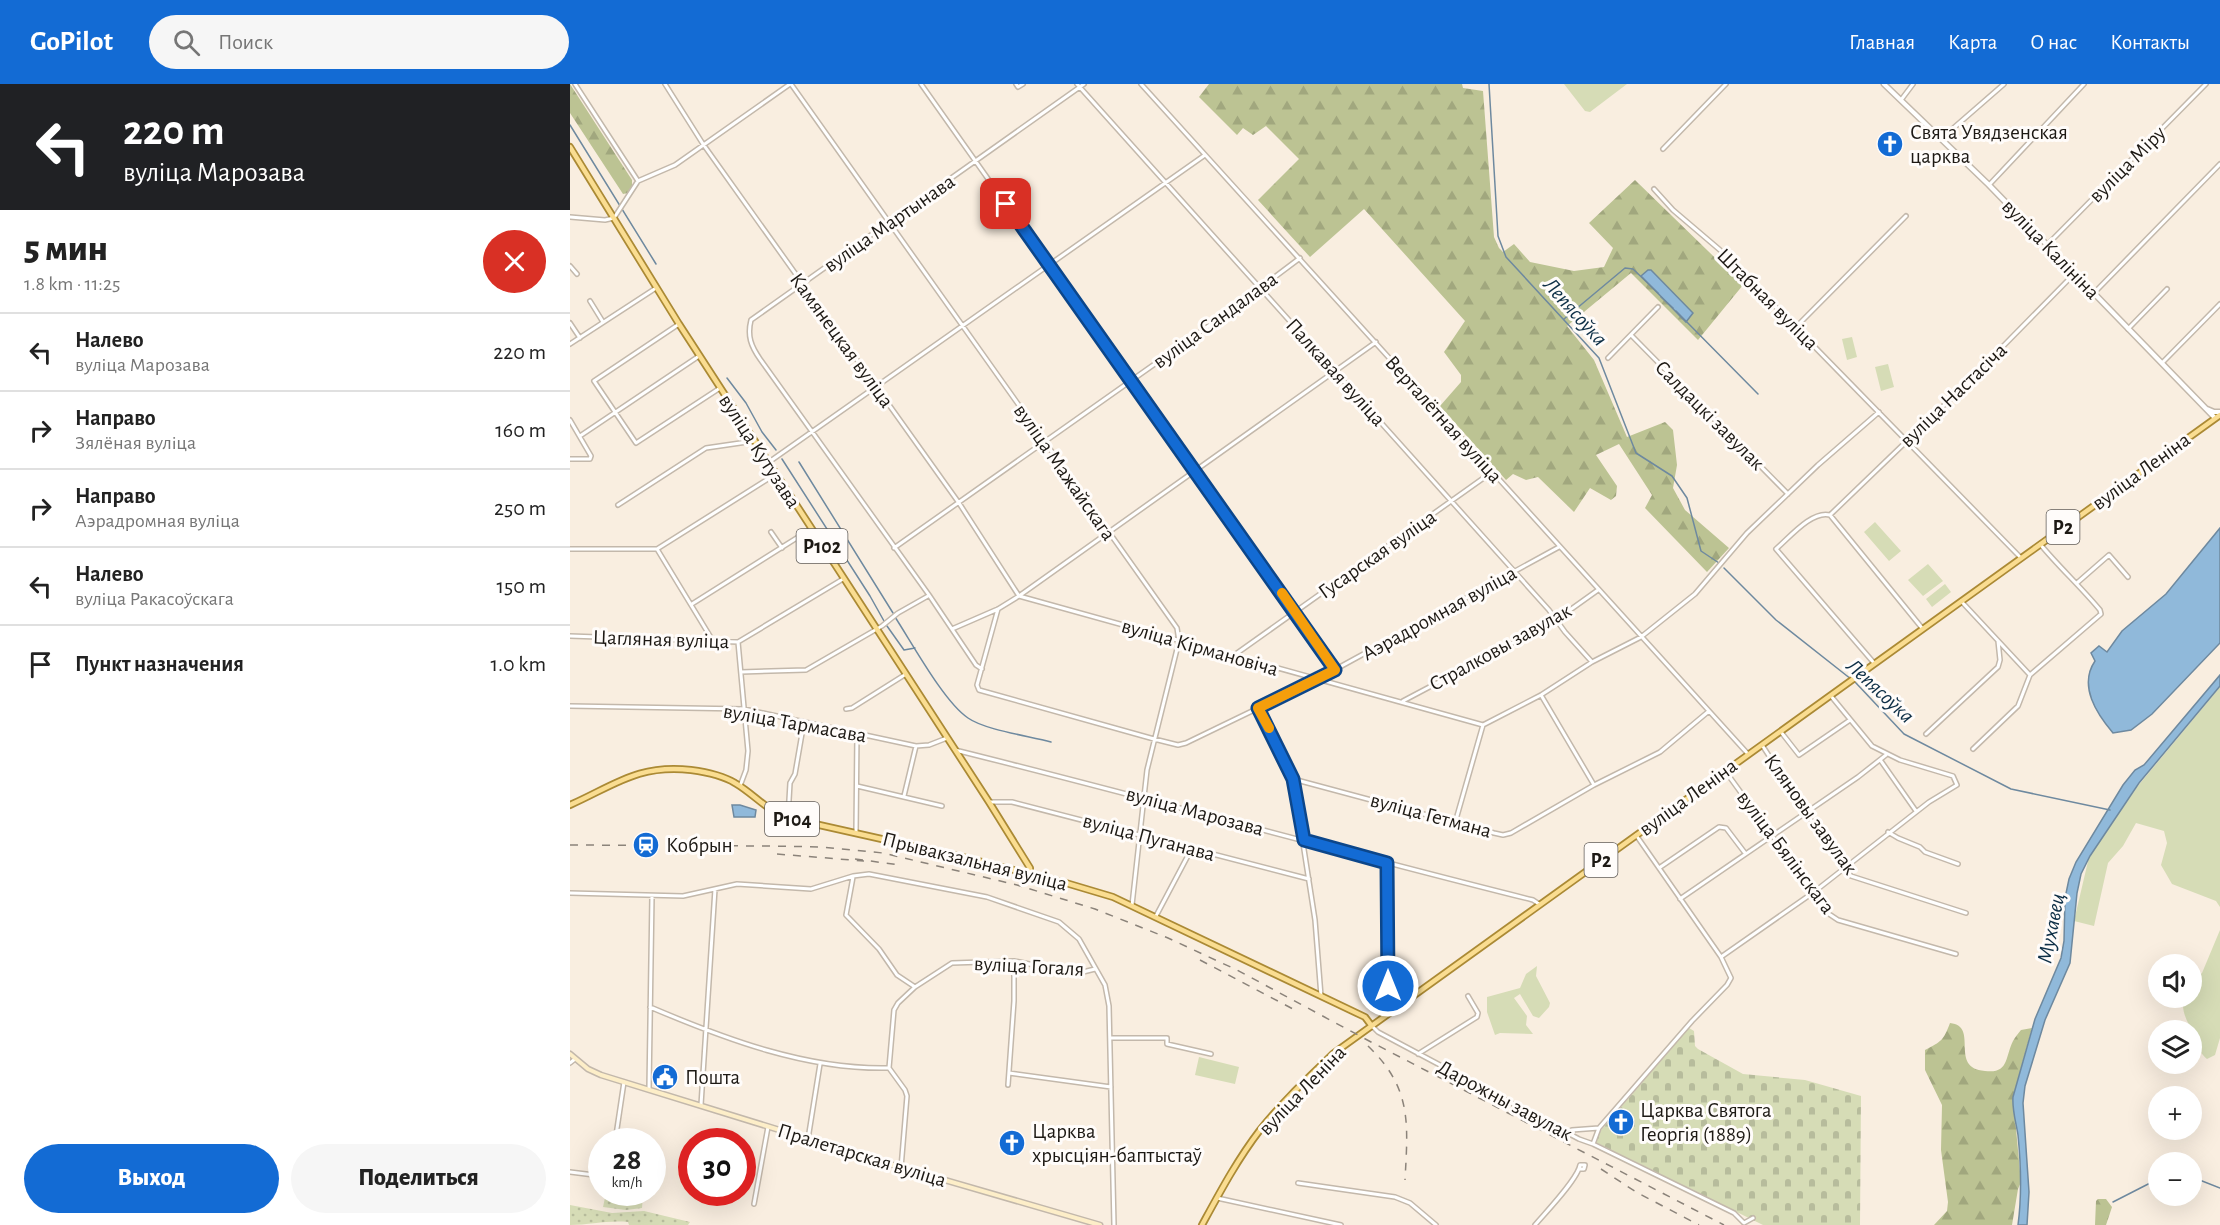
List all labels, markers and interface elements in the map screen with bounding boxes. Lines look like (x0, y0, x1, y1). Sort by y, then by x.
search box (149, 15, 569, 69)
icon: search (170, 26, 203, 59)
text: GoPilot (30, 28, 113, 56)
text: Поиск (218, 31, 273, 53)
text: Главная (1849, 32, 1915, 53)
text: Карта (1948, 32, 1997, 53)
text: О нас (2030, 32, 2077, 53)
text: Контакты (2110, 32, 2190, 53)
icon: left (24, 108, 102, 186)
text: 220 m (123, 110, 225, 152)
place label: Свята Увядзенская царква (1910, 122, 2068, 167)
street label: вуліца Міру (2085, 122, 2170, 207)
church icon: Свята Увядзенская царква (1875, 129, 1905, 159)
text: вуліца Марозава (123, 159, 305, 186)
street label: вуліца Мартынава (820, 170, 959, 276)
pin (980, 178, 1031, 229)
icon: arrive (989, 187, 1022, 220)
street label: вуліца Калініна (1998, 195, 2104, 304)
button: close (483, 230, 546, 293)
text: 5 мин (24, 231, 108, 267)
street label: Штабная вуліца (1713, 245, 1823, 354)
street label: вуліца Сандалава (1149, 268, 1282, 372)
street label: Камянецкая вуліца (786, 269, 898, 412)
water label: Лепясоўка (1539, 273, 1611, 350)
text: 1.8 km · 11:25 (24, 274, 120, 294)
street label: Палкавая вуліца (1282, 314, 1390, 431)
text: Налево (75, 329, 144, 351)
icon: left (24, 336, 57, 369)
street label: вуліца Настасіча (1896, 339, 2011, 451)
text: 220 m (493, 341, 546, 363)
street label: Верталётная вуліца (1381, 352, 1506, 487)
text: вуліца Марозава (75, 355, 210, 375)
street label: Салдацкі завулак (1651, 357, 1769, 474)
street label: вуліца Кутузава (715, 390, 804, 512)
street label: вуліца Мажайскага (1010, 400, 1120, 545)
text: Направо (75, 407, 156, 429)
icon: right (24, 414, 57, 447)
text: 160 m (495, 419, 546, 441)
street label: вуліца Леніна (2088, 429, 2195, 514)
text: Зялёная вуліца (75, 433, 196, 453)
text: Направо (75, 485, 156, 507)
icon: right (24, 492, 57, 525)
text: 250 m (494, 497, 546, 519)
street label: Гусарская вуліца (1315, 506, 1440, 603)
road number: Р2 (2046, 510, 2080, 544)
text: Аэрадромная вуліца (75, 511, 240, 531)
road number: Р102 (796, 529, 848, 563)
street label: Аэрадромная вуліца (1358, 562, 1520, 665)
text: Налево (75, 563, 144, 585)
icon: left (24, 570, 57, 603)
text: 150 m (496, 575, 546, 597)
text: вуліца Ракасоўскага (75, 589, 234, 609)
street label: Стралковы завулак (1426, 600, 1575, 695)
street label: вуліца Кірмановіча (1119, 615, 1281, 680)
street label: Цагляная вуліца (592, 627, 730, 652)
icon: arrive (24, 648, 57, 681)
text: Пункт назначения (75, 653, 244, 675)
text: 1.0 km (491, 653, 546, 675)
water label: Лепясоўка (1842, 654, 1918, 727)
street label: вуліца Тармасава (722, 701, 869, 747)
street label: Кляновы завулак (1760, 750, 1861, 879)
street label: вуліца Леніна (1635, 755, 1742, 840)
street label: вуліца Марозава (1124, 783, 1266, 840)
street label: вуліца Бялінскага (1733, 787, 1839, 918)
street label: вуліца Гетмана (1368, 789, 1494, 842)
road number: Р104 (765, 802, 819, 836)
street label: вуліца Пуганава (1080, 810, 1218, 865)
street label: Прывакзальная вуліца (880, 828, 1070, 895)
station icon: Кобрын (631, 830, 661, 860)
place label: Кобрын (666, 835, 733, 856)
road number: Р2 (1584, 843, 1618, 877)
water label: Мухавец (2033, 891, 2069, 965)
street label: вуліца Гогаля (973, 953, 1085, 980)
position arrow (1356, 954, 1420, 1018)
map controls (2148, 954, 2202, 1206)
button: sound (2148, 954, 2202, 1008)
button: layers (2148, 1020, 2202, 1074)
street label: вуліца Леніна (1255, 1041, 1350, 1139)
street label: Дарожны завулак (1434, 1056, 1576, 1145)
public building icon: Пошта (650, 1062, 680, 1092)
place label: Пошта (685, 1067, 741, 1088)
button: + (2148, 1086, 2202, 1140)
place label: Царква Святога Георгія (1889) (1640, 1100, 1772, 1145)
church icon: Царква Святога Георгія (1889) (1606, 1107, 1636, 1137)
street label: Пралетарская вуліца (775, 1120, 949, 1191)
place label: Царква хрысціян-баптыстаў (1032, 1121, 1202, 1166)
speed limit sign: 30 (678, 1128, 756, 1206)
church icon: Царква хрысціян-баптыстаў (997, 1128, 1027, 1158)
button: Выход (24, 1144, 279, 1213)
button: Поделиться (291, 1144, 546, 1213)
text: 28 (613, 1145, 641, 1175)
button: − (2148, 1152, 2202, 1206)
text: km/h (612, 1175, 642, 1190)

